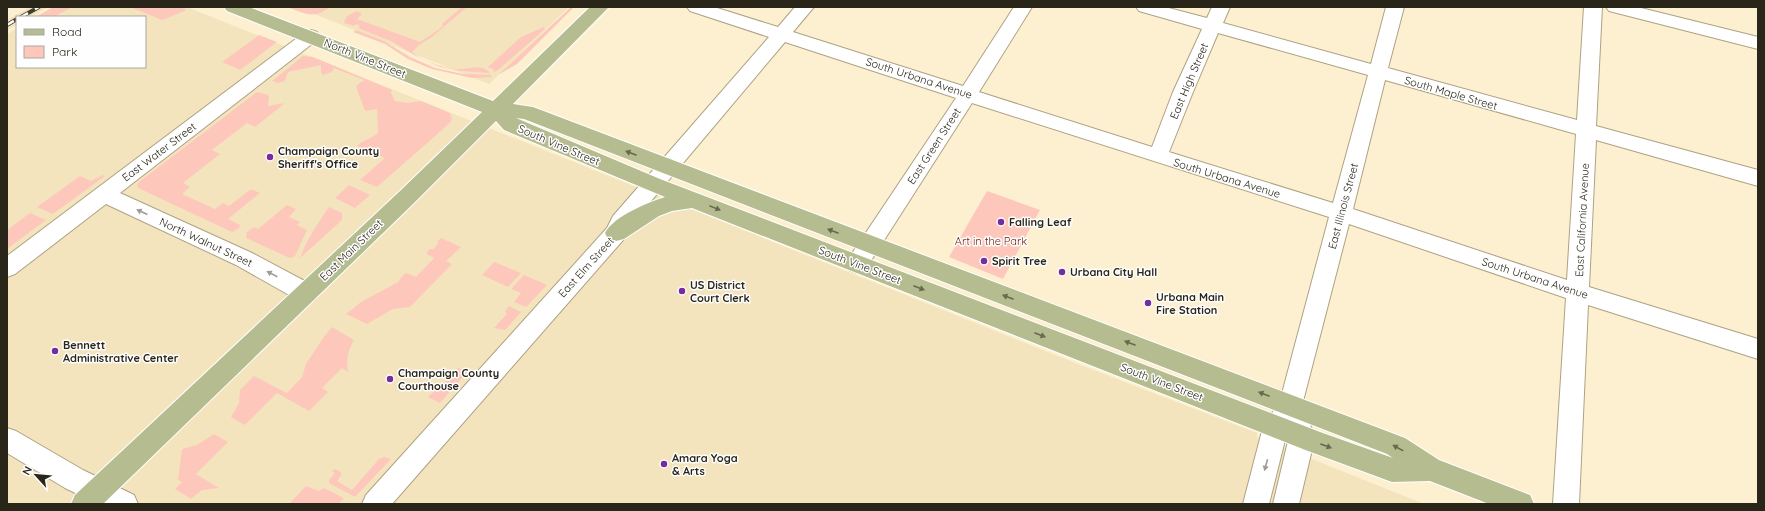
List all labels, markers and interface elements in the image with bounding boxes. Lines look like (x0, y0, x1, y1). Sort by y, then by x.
legend (16, 16, 146, 68)
text: Road (52, 24, 82, 39)
street label: North Vine Street (322, 35, 408, 81)
street label: East High Street (1167, 41, 1211, 121)
text: Park (52, 44, 77, 59)
street label: South Urbana Avenue (864, 54, 974, 102)
street label: South Maple Street (1403, 73, 1499, 113)
street label: East Green Street (904, 105, 964, 187)
street label: East Water Street (119, 119, 199, 184)
street label: South Vine Street (516, 121, 602, 169)
place label: Champaign County Sheriff's Office (278, 144, 379, 171)
one-way arrow (625, 150, 636, 156)
marker: Champaign County Sheriff's Office (265, 152, 275, 162)
street label: South Urbana Avenue (1172, 155, 1282, 201)
street label: East Illinois Street (1325, 161, 1361, 251)
street label: East California Avenue (1572, 163, 1592, 277)
one-way arrow (709, 206, 721, 212)
one-way arrow (136, 209, 148, 215)
street label: North Walnut Street (157, 214, 255, 270)
place label: Falling Leaf (1009, 215, 1072, 229)
street label: East Main Street (317, 216, 386, 284)
marker: Falling Leaf (996, 217, 1006, 227)
one-way arrow (827, 227, 839, 233)
street label: East Elm Street (555, 234, 617, 300)
park label: Art in the Park (955, 234, 1027, 248)
street label: South Vine Street (817, 243, 904, 287)
place label: Spirit Tree (992, 254, 1047, 268)
street label: South Urbana Avenue (1480, 254, 1590, 302)
marker: Spirit Tree (979, 256, 989, 266)
place label: Urbana City Hall (1070, 265, 1157, 279)
marker: Urbana City Hall (1057, 267, 1067, 277)
one-way arrow (266, 270, 278, 277)
place label: US District Court Clerk (690, 278, 750, 305)
marker: US District Court Clerk (677, 286, 687, 296)
one-way arrow (914, 286, 926, 292)
place label: Urbana Main Fire Station (1156, 290, 1224, 317)
one-way arrow (1002, 294, 1014, 300)
marker: Urbana Main Fire Station (1143, 298, 1153, 308)
one-way arrow (1035, 333, 1047, 339)
place label: Bennett Administrative Center (63, 338, 179, 365)
one-way arrow (1123, 340, 1135, 346)
marker: Bennett Administrative Center (50, 346, 60, 356)
street label: South Vine Street (1119, 360, 1206, 404)
place label: Champaign County Courthouse (398, 366, 499, 393)
marker: Champaign County Courthouse (385, 374, 395, 384)
one-way arrow (1258, 391, 1270, 397)
one-way arrow (1320, 443, 1332, 449)
one-way arrow (1392, 444, 1404, 451)
place label: Amara Yoga & Arts (672, 451, 738, 478)
north arrow (16, 455, 56, 495)
marker: Amara Yoga & Arts (659, 459, 669, 469)
one-way arrow (1263, 459, 1269, 471)
text: N (19, 464, 35, 477)

